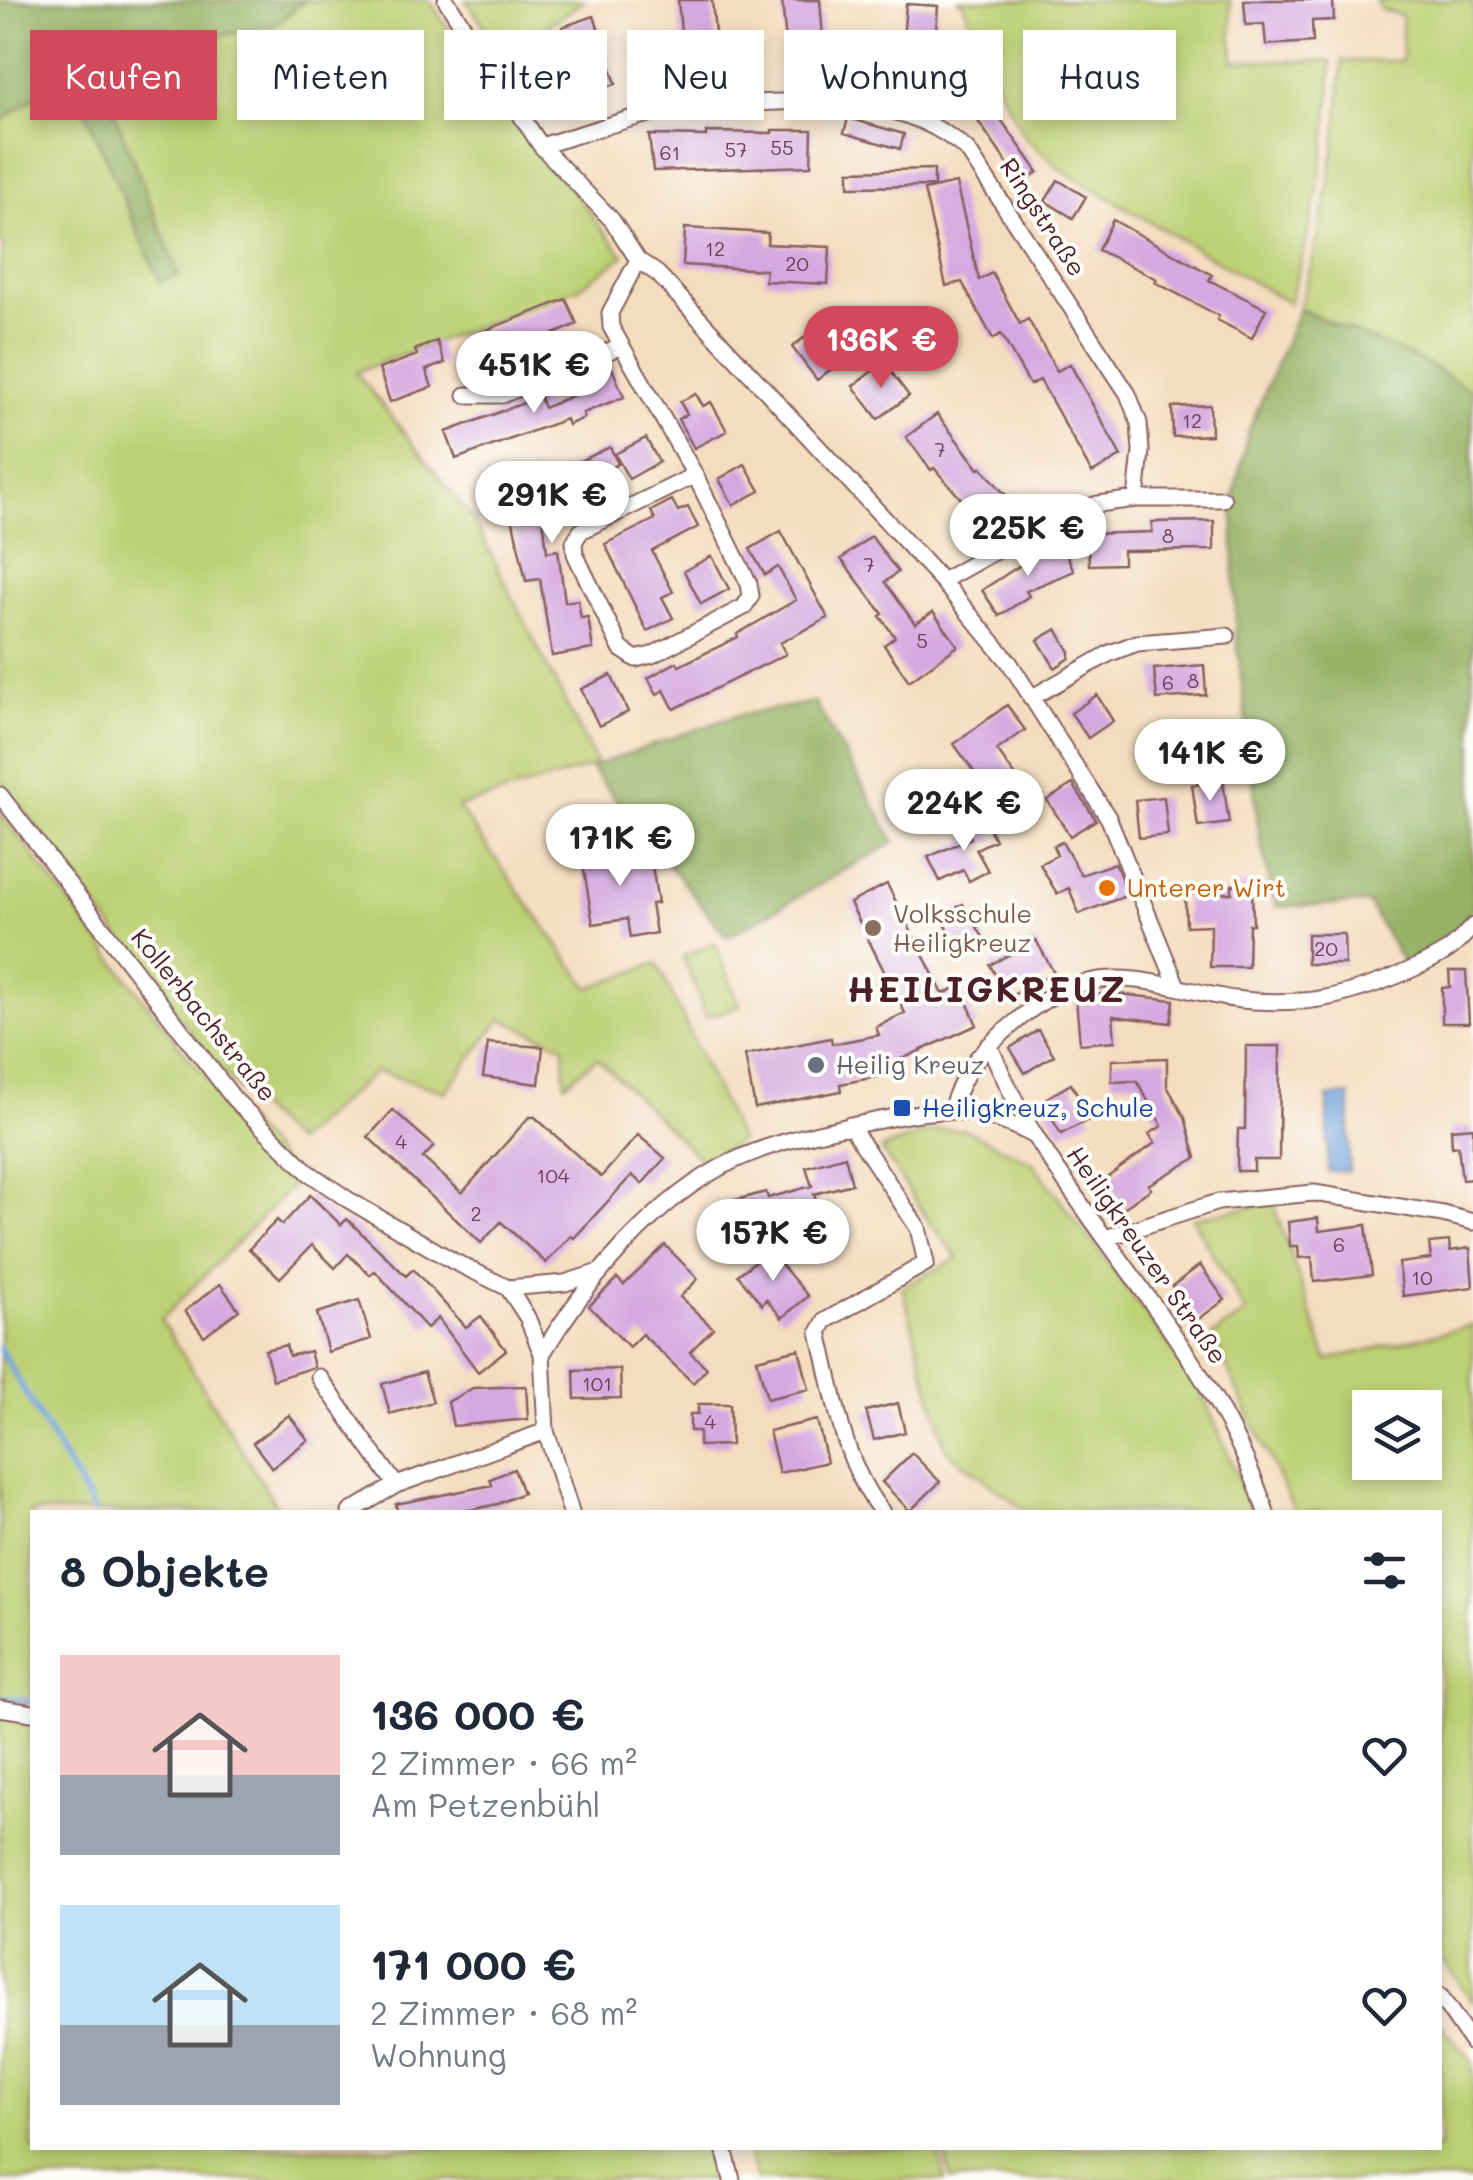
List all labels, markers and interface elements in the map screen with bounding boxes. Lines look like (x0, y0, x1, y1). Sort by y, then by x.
chip: Kaufen (30, 30, 217, 120)
chip: Mieten (237, 30, 424, 120)
chip: Filter (444, 30, 607, 120)
chip: Neu (627, 30, 764, 120)
chip: Wohnung (784, 30, 1003, 120)
chip: Haus (1023, 30, 1176, 120)
house number: 55 (770, 134, 794, 160)
house number: 57 (725, 136, 747, 162)
house number: 61 (659, 139, 681, 165)
street label: Ringstraße (994, 151, 1094, 282)
house number: 12 (705, 235, 725, 261)
house number: 20 (785, 250, 809, 276)
pin: 136K € (800, 306, 962, 391)
text: 136K € (825, 317, 937, 359)
pin: 451K € (453, 331, 615, 416)
text: 451K € (478, 342, 590, 384)
house number: 12 (1182, 407, 1202, 433)
house number: 7 (934, 436, 946, 462)
pin: 291K € (471, 461, 633, 546)
text: 291K € (497, 472, 607, 514)
pin: 225K € (947, 494, 1109, 579)
text: 225K € (972, 505, 1085, 547)
house number: 8 (1162, 522, 1174, 548)
house number: 7 (863, 551, 875, 577)
house number: 5 (916, 627, 928, 653)
house number: 8 (1187, 667, 1199, 693)
house number: 6 (1162, 669, 1174, 695)
pin: 141K € (1129, 719, 1291, 804)
text: 141K € (1156, 730, 1264, 772)
pin: 224K € (883, 769, 1045, 854)
text: 224K € (907, 780, 1021, 822)
pin: 171K € (539, 804, 701, 889)
text: 171K € (568, 815, 672, 857)
place label: Unterer Wirt (1127, 871, 1286, 903)
marker: Unterer Wirt (1096, 877, 1118, 899)
place label: Volksschule Heiligkreuz (893, 897, 1032, 958)
marker: Volksschule Heiligkreuz (862, 917, 884, 939)
street label: Kollerbachstraße (125, 921, 284, 1107)
house number: 20 (1314, 935, 1338, 961)
district label: HEILIGKREUZ (847, 965, 1127, 1011)
place label: Heilig Kreuz (836, 1048, 984, 1080)
marker: Heilig Kreuz (805, 1054, 827, 1076)
place label: Heiligkreuz, Schule (922, 1091, 1154, 1123)
marker: Heiligkreuz, Schule (891, 1097, 913, 1119)
house number: 4 (395, 1128, 407, 1154)
street label: Heiligkreuzer Straße (1060, 1139, 1235, 1370)
house number: 104 (536, 1162, 570, 1188)
pin: 157K € (692, 1199, 854, 1284)
house number: 2 (470, 1200, 482, 1226)
text: 157K € (718, 1210, 828, 1252)
house number: 6 (1333, 1231, 1345, 1257)
house number: 10 (1411, 1264, 1433, 1290)
house number: 101 (582, 1370, 612, 1396)
map controls (1352, 1390, 1442, 1480)
button: layers (1352, 1390, 1442, 1480)
house number: 4 (704, 1408, 716, 1434)
text: 8 Objekte (60, 1543, 269, 1598)
icon: filters (1357, 1543, 1412, 1598)
text: 136 000 € (370, 1686, 585, 1741)
icon: home (140, 1695, 260, 1815)
icon: heart (1357, 1728, 1412, 1783)
text: 2 Zimmer · 66 m² (370, 1741, 637, 1783)
text: Am Petzenbühl (370, 1783, 601, 1825)
text: 171 000 € (370, 1936, 576, 1991)
icon: home (140, 1945, 260, 2065)
icon: heart (1357, 1978, 1412, 2033)
text: 2 Zimmer · 68 m² (370, 1991, 637, 2033)
text: Wohnung (370, 2033, 507, 2075)

